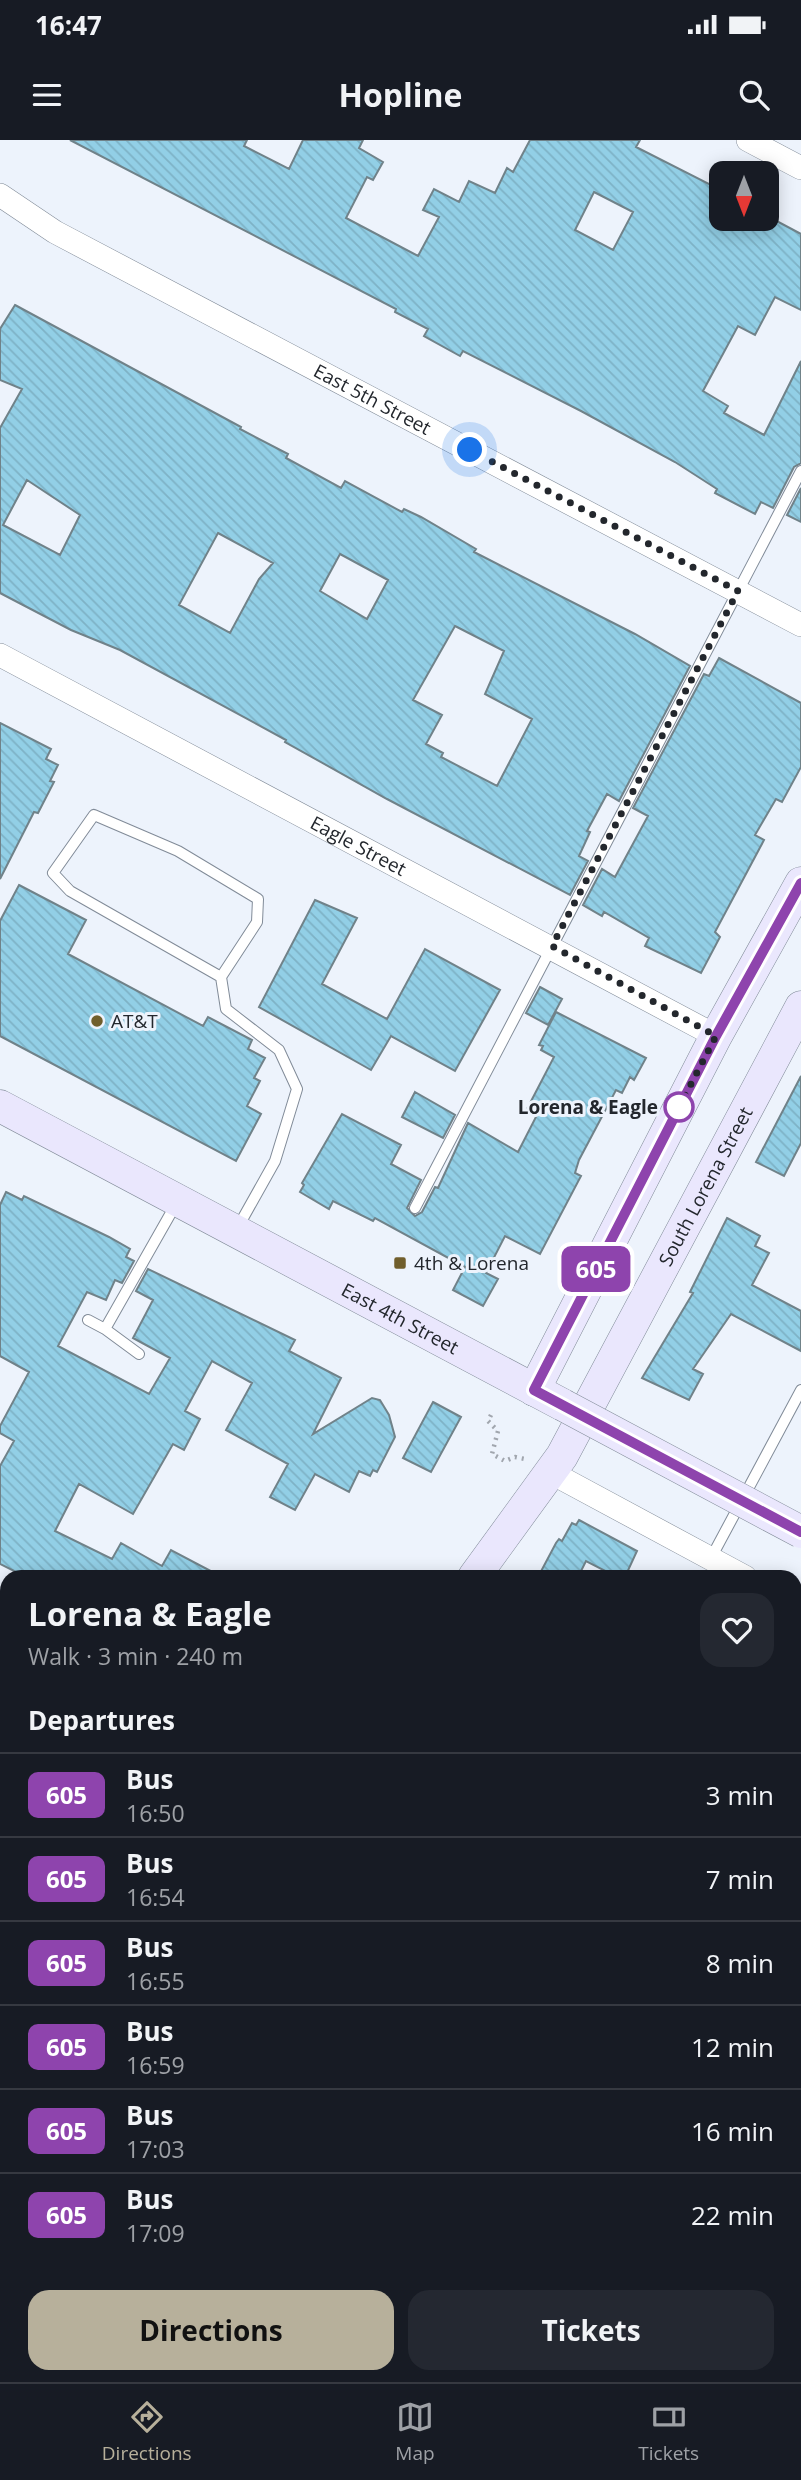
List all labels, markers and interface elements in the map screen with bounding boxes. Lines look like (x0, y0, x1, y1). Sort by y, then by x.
text: 16:47 (35, 7, 102, 43)
text: Hopline (338, 73, 463, 116)
icon: menu (28, 76, 66, 114)
icon: search (735, 76, 773, 114)
north arrow (709, 161, 779, 231)
map controls (709, 161, 779, 231)
street label: East 5th Street (309, 358, 436, 441)
your location (452, 432, 487, 467)
street label: Eagle Street (306, 810, 411, 882)
place label: AT&T (111, 1008, 158, 1034)
marker: AT&T (89, 1013, 105, 1029)
marker: Lorena & Eagle (664, 1092, 694, 1122)
place label: Lorena & Eagle (518, 1094, 658, 1120)
street label: South Lorena Street (652, 1102, 759, 1271)
line badge: 605 (556, 1246, 636, 1292)
place label: 4th & Lorena (414, 1250, 529, 1276)
text: 605 (575, 1252, 617, 1285)
marker: 4th & Lorena (392, 1255, 408, 1271)
street label: East 4th Street (337, 1277, 463, 1360)
text: Lorena & Eagle (28, 1591, 272, 1636)
button: heart (700, 1593, 774, 1667)
text: Walk · 3 min · 240 m (28, 1640, 243, 1672)
text: Departures (28, 1702, 175, 1738)
text: Bus (126, 1761, 173, 1797)
text: 3 min (706, 1777, 774, 1813)
text: 605 (46, 1778, 87, 1811)
text: 16:50 (126, 1797, 185, 1829)
text: Bus (126, 1845, 173, 1881)
text: 7 min (706, 1861, 774, 1897)
text: 605 (46, 1862, 87, 1895)
text: 16:54 (126, 1881, 185, 1913)
text: Bus (126, 1929, 173, 1965)
text: 8 min (706, 1945, 774, 1981)
text: 605 (46, 1946, 87, 1979)
text: 16:55 (126, 1965, 185, 1997)
text: Bus (126, 2013, 173, 2049)
text: 12 min (691, 2029, 774, 2065)
text: 605 (46, 2030, 87, 2063)
text: 16:59 (126, 2049, 185, 2081)
text: Bus (126, 2097, 173, 2133)
text: 16 min (691, 2113, 774, 2149)
text: 605 (46, 2114, 87, 2147)
text: 17:03 (126, 2133, 185, 2165)
text: Bus (126, 2181, 173, 2217)
text: 22 min (691, 2197, 774, 2233)
text: 605 (46, 2198, 87, 2231)
text: 17:09 (126, 2217, 185, 2249)
button: Directions (28, 2290, 394, 2370)
button: Tickets (408, 2290, 774, 2370)
tab: Directions (102, 2398, 192, 2466)
tab: Map (395, 2398, 435, 2466)
tab: Tickets (638, 2398, 699, 2466)

